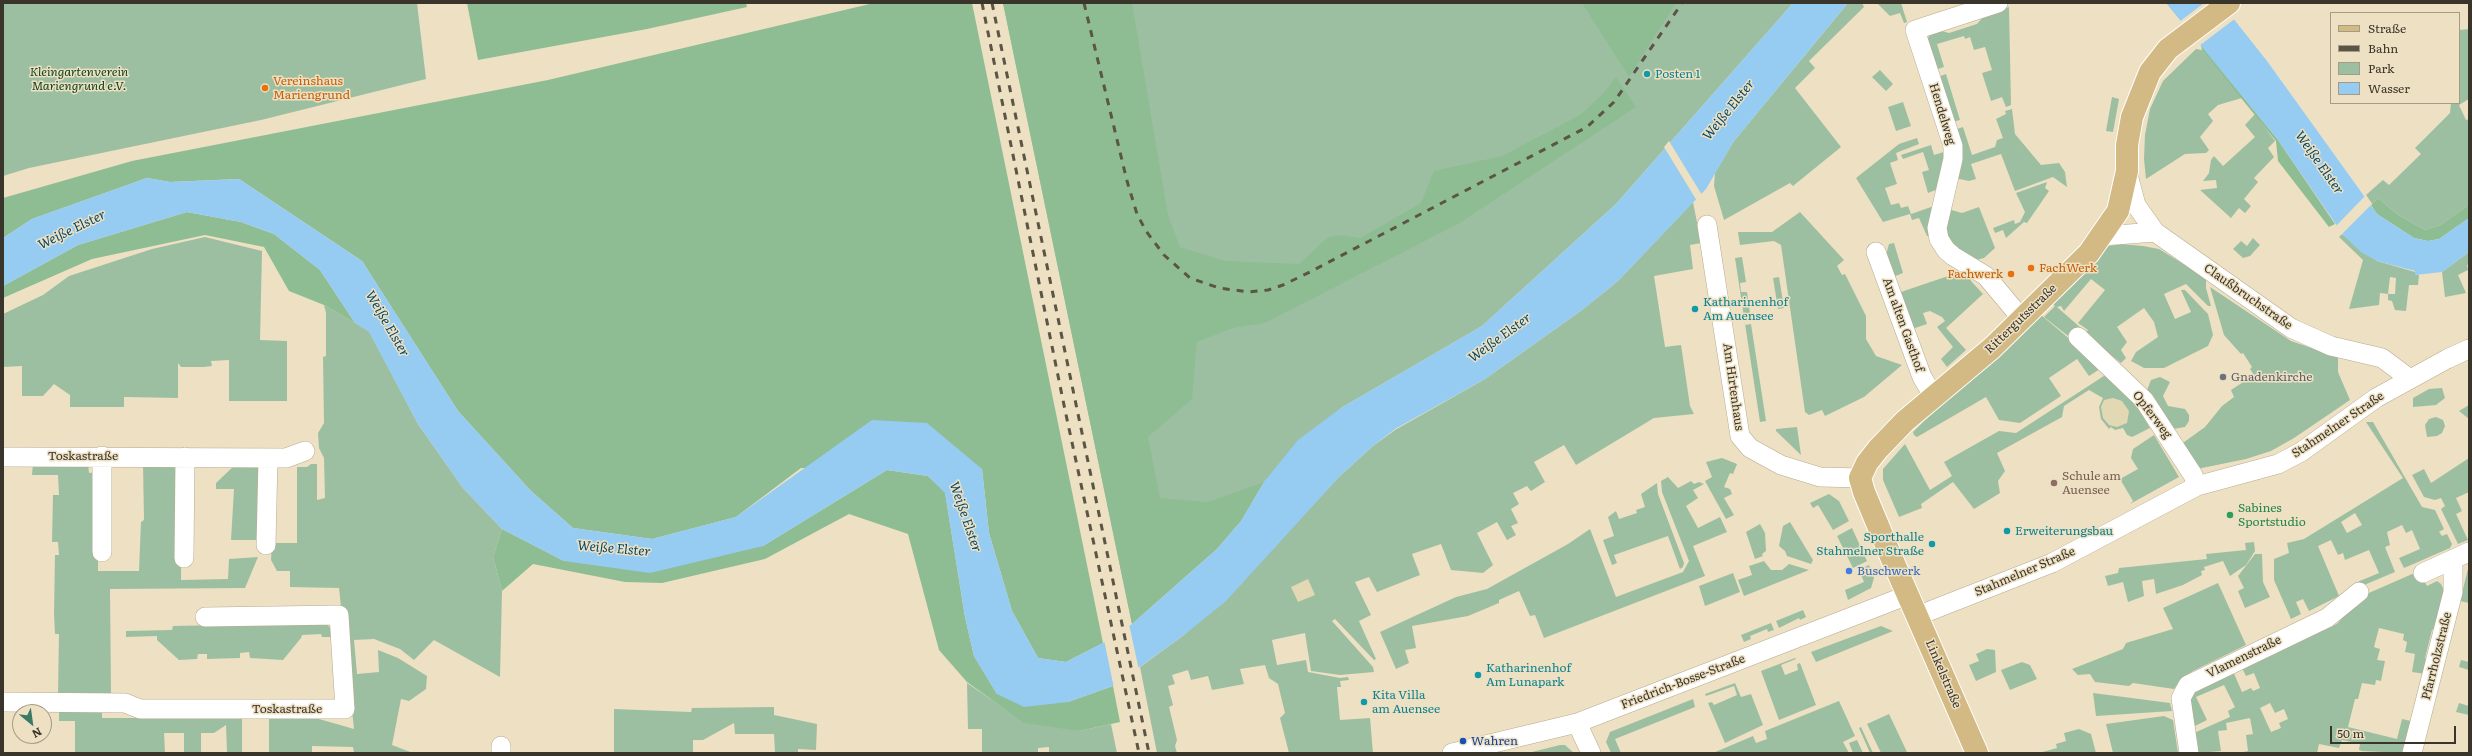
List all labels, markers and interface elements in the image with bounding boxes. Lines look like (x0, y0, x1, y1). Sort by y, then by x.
legend (2330, 12, 2460, 104)
text: Straße (2368, 19, 2406, 37)
text: Bahn (2368, 39, 2398, 57)
text: Park (2368, 59, 2394, 77)
park label: Kleingartenverein Mariengrund e.V. (30, 65, 128, 93)
place label: Posten 1 (1655, 67, 1701, 81)
marker: Posten 1 (1642, 69, 1652, 79)
place label: Vereinshaus Mariengrund (273, 74, 350, 102)
water label: Weiße Elster (1700, 77, 1758, 143)
text: Wasser (2368, 79, 2410, 97)
street label: Hendelweg (1926, 81, 1958, 147)
marker: Vereinshaus Mariengrund (260, 83, 270, 93)
water label: Weiße Elster (2292, 128, 2346, 198)
water label: Weiße Elster (36, 207, 108, 253)
place label: FachWerk (2039, 261, 2097, 275)
street label: Claußbruchstraße (2201, 261, 2295, 333)
marker: FachWerk (2026, 263, 2036, 273)
place label: Fachwerk (1947, 267, 2003, 281)
marker: Fachwerk (2006, 269, 2016, 279)
street label: Am alten Gasthof (1879, 276, 1927, 374)
street label: Rittergutsstraße (1982, 281, 2060, 357)
water label: Weiße Elster (362, 288, 412, 360)
place label: Katharinenhof Am Auensee (1703, 295, 1788, 323)
marker: Katharinenhof Am Auensee (1690, 304, 1700, 314)
water label: Weiße Elster (1466, 310, 1534, 366)
street label: Am Hirtenhaus (1720, 342, 1746, 432)
place label: Gnadenkirche (2231, 370, 2312, 384)
marker: Gnadenkirche (2218, 372, 2228, 382)
street label: Opferweg (2129, 388, 2175, 442)
street label: Stahmelner Straße (2289, 389, 2387, 461)
street label: Toskastraße (48, 449, 118, 463)
place label: Schule am Auensee (2062, 469, 2121, 497)
marker: Schule am Auensee (2049, 478, 2059, 488)
water label: Weiße Elster (946, 480, 984, 554)
place label: Sabines Sportstudio (2238, 501, 2306, 529)
marker: Sabines Sportstudio (2225, 510, 2235, 520)
place label: Erweiterungsbau (2015, 524, 2113, 538)
marker: Erweiterungsbau (2002, 526, 2012, 536)
place label: Sporthalle Stahmelner Straße (1816, 530, 1924, 558)
water label: Weiße Elster (577, 538, 651, 560)
marker: Sporthalle Stahmelner Straße (1927, 539, 1937, 549)
street label: Stahmelner Straße (1973, 544, 2077, 600)
place label: Buschwerk (1857, 564, 1920, 578)
marker: Buschwerk (1844, 566, 1854, 576)
street label: Pfarrholzstraße (2419, 611, 2455, 701)
street label: Vlamenstraße (2204, 633, 2284, 681)
street label: Linkelstraße (1922, 637, 1964, 711)
street label: Friedrich-Bosse-Straße (1619, 652, 1747, 712)
place label: Katharinenhof Am Lunapark (1486, 661, 1571, 689)
marker: Katharinenhof Am Lunapark (1473, 670, 1483, 680)
place label: Kita Villa am Auensee (1372, 688, 1440, 716)
marker: Kita Villa am Auensee (1359, 697, 1369, 707)
street label: Toskastraße (252, 702, 322, 716)
north arrow (12, 704, 52, 744)
scale bar (2332, 718, 2458, 744)
text: N (29, 724, 45, 743)
text: 50 m (2337, 724, 2364, 742)
place label: Wahren (1471, 734, 1518, 748)
marker: Wahren (1458, 736, 1468, 746)

